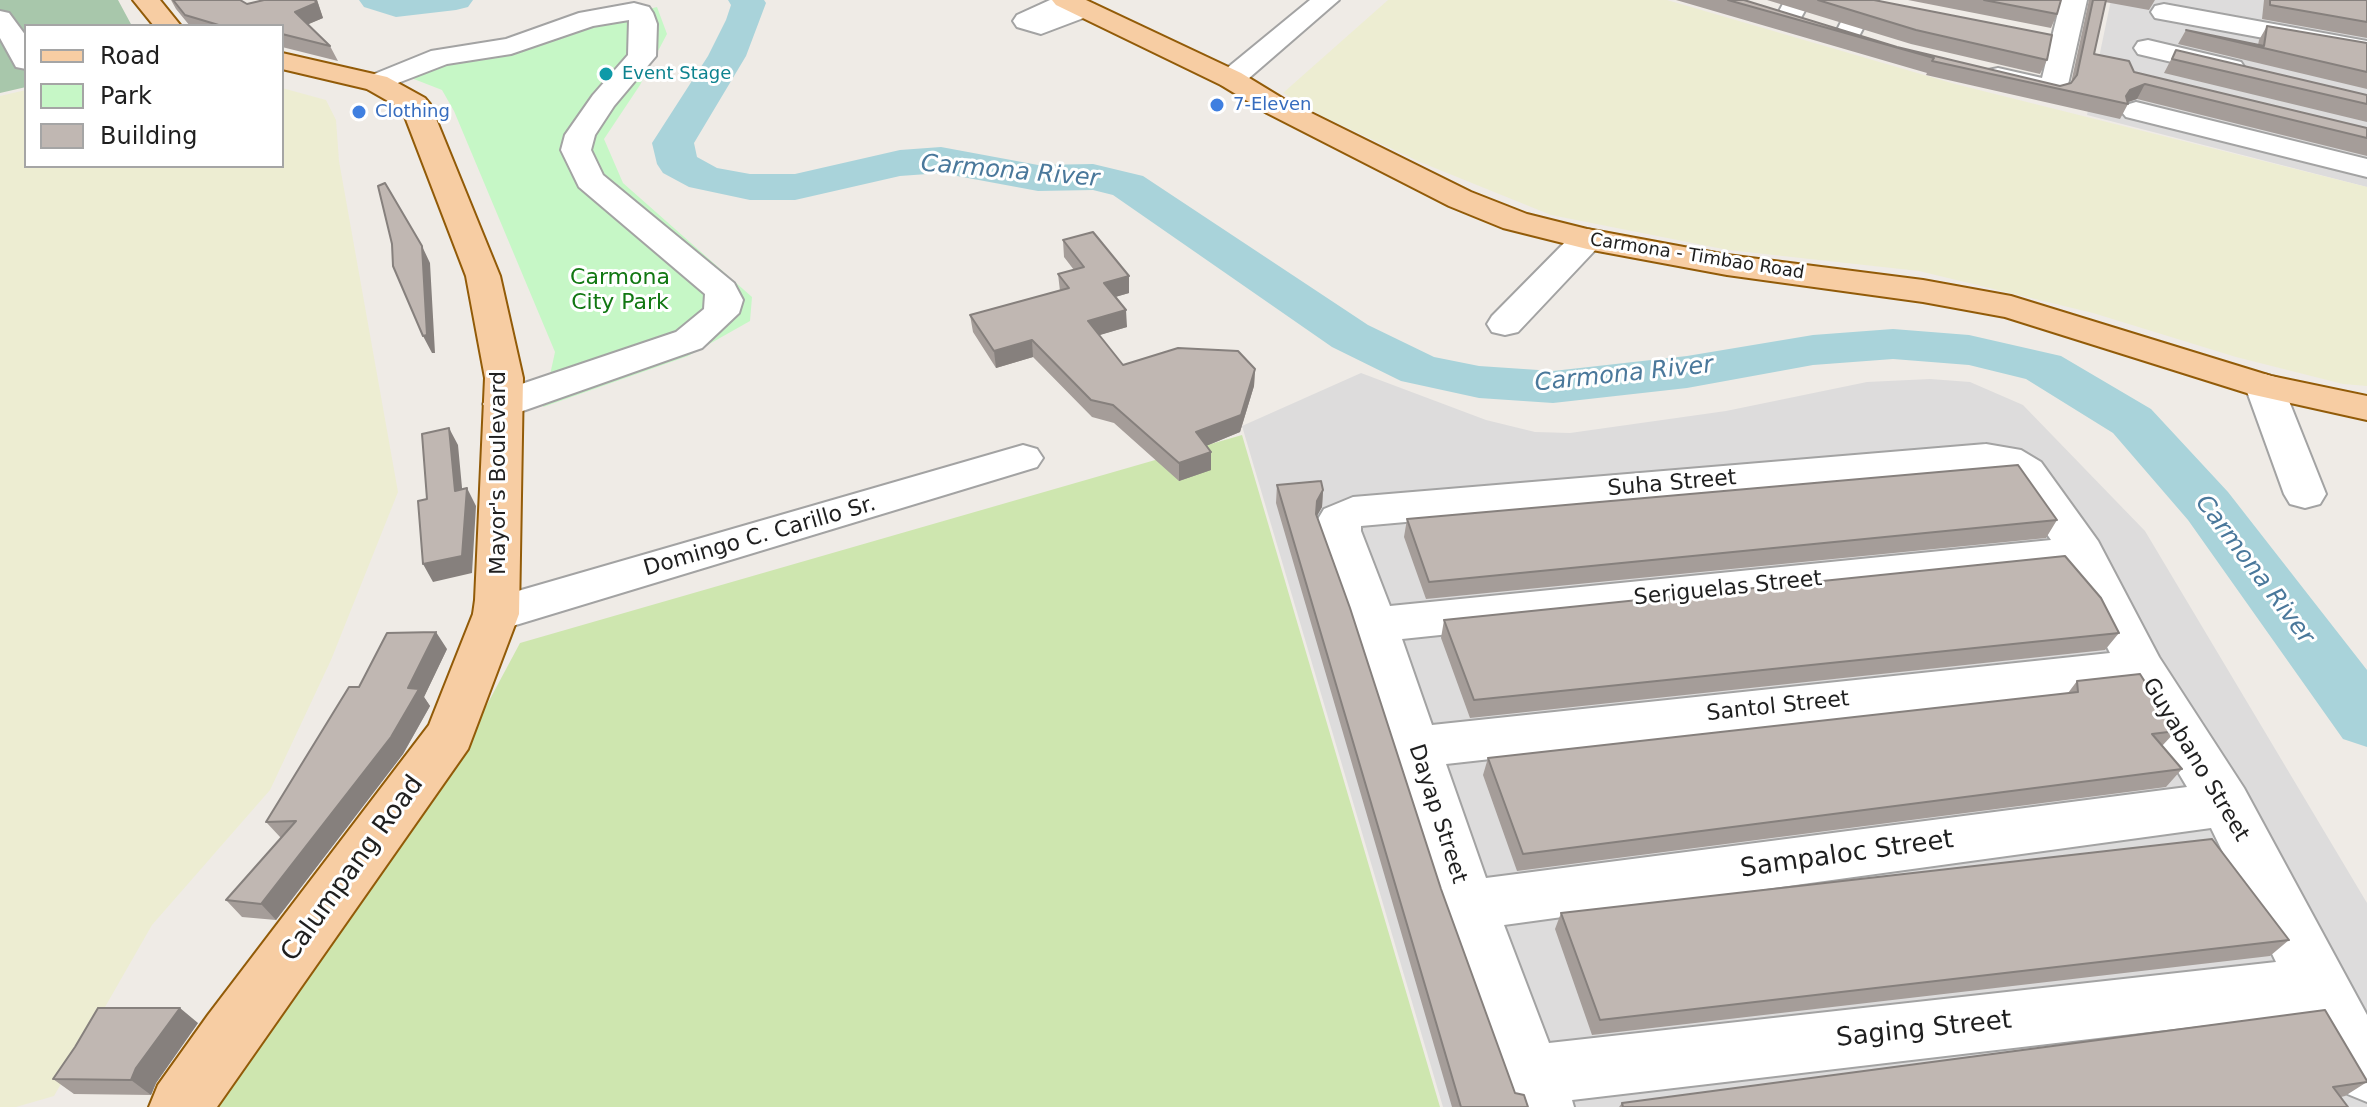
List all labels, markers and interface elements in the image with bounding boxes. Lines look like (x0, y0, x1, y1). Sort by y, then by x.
legend (24, 24, 284, 168)
text: Road (100, 42, 160, 70)
place label: Event Stage (622, 63, 731, 85)
marker: Event Stage (597, 65, 615, 83)
text: Park (100, 82, 152, 110)
place label: 7-Eleven (1233, 94, 1312, 116)
marker: 7-Eleven (1208, 96, 1226, 114)
place label: Clothing (375, 101, 450, 123)
marker: Clothing (350, 103, 368, 121)
text: Building (100, 122, 197, 150)
water label: Carmona River (920, 150, 1100, 194)
street label: Carmona - Timbao Road (1588, 229, 1806, 285)
park label: Carmona City Park (570, 265, 670, 316)
water label: Carmona River (1533, 351, 1715, 399)
street label: Mayor's Boulevard (486, 371, 512, 575)
street label: Suha Street (1607, 465, 1737, 503)
water label: Carmona River (2189, 490, 2319, 650)
street label: Domingo C. Carillo Sr. (641, 491, 879, 583)
street label: Seriguelas Street (1633, 566, 1823, 612)
street label: Guyabano Street (2136, 673, 2254, 847)
street label: Santol Street (1705, 686, 1851, 728)
street label: Dayap Street (1402, 741, 1472, 887)
street label: Calumpang Road (275, 770, 431, 968)
street label: Sampaloc Street (1738, 825, 1956, 885)
street label: Saging Street (1835, 1005, 2013, 1055)

